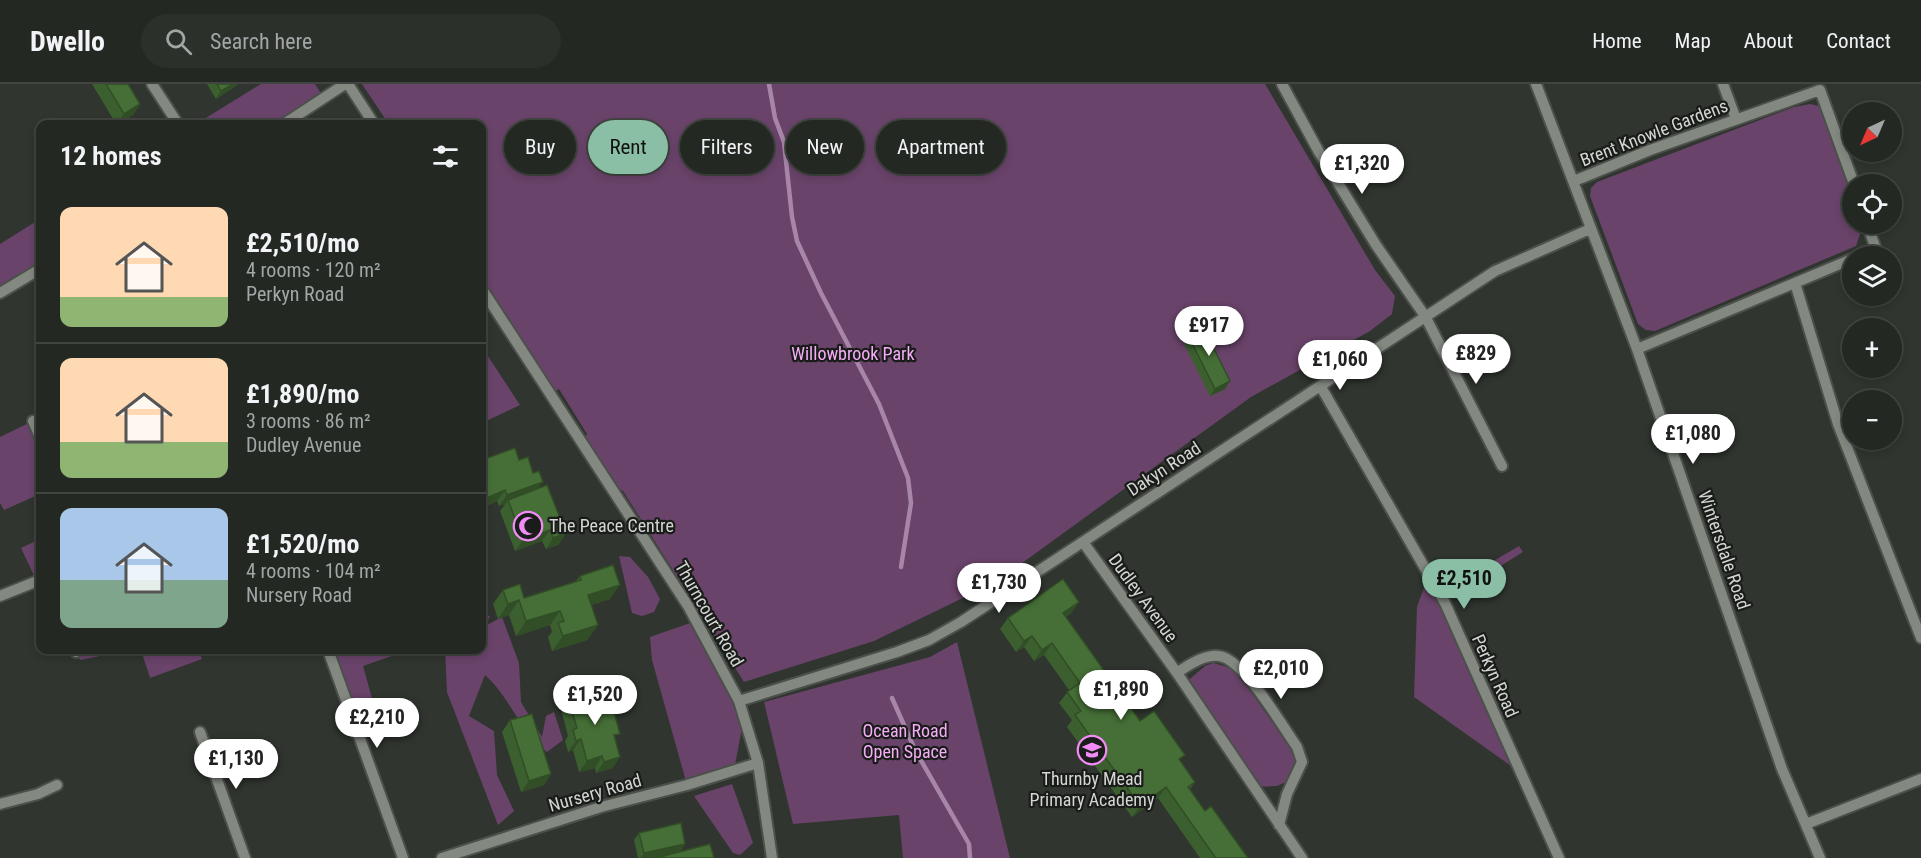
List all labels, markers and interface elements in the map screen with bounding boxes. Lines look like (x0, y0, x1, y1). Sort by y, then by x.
search box (141, 14, 561, 68)
text: Dwello (30, 25, 105, 58)
icon: search (162, 25, 195, 58)
text: Search here (210, 29, 312, 54)
text: Home (1592, 29, 1642, 53)
text: Map (1675, 29, 1711, 53)
text: About (1744, 29, 1793, 53)
text: Contact (1826, 29, 1891, 53)
street label: Brent Knowle Gardens (1577, 95, 1731, 170)
north arrow (1842, 102, 1902, 162)
map controls (1842, 102, 1902, 450)
chip: Buy (504, 120, 576, 174)
chip: Rent (588, 120, 668, 174)
chip: Filters (680, 120, 774, 174)
chip: New (786, 120, 864, 174)
chip: Apartment (876, 120, 1006, 174)
icon: filters (429, 140, 462, 173)
text: 12 homes (60, 141, 162, 171)
pin: £1,320 (1313, 144, 1411, 195)
text: £1,320 (1334, 151, 1390, 175)
button: locate (1842, 174, 1902, 234)
text: £2,510/mo (246, 228, 359, 258)
icon: home (108, 231, 180, 303)
button: layers (1842, 246, 1902, 306)
text: 4 rooms · 120 m² (246, 258, 381, 282)
text: Perkyn Road (246, 282, 344, 306)
pin: £917 (1173, 306, 1245, 357)
text: £917 (1189, 313, 1229, 337)
button: + (1842, 318, 1902, 378)
pin: £829 (1440, 334, 1512, 385)
pin: £1,060 (1291, 340, 1389, 391)
text: £829 (1456, 341, 1496, 365)
park label: Willowbrook Park (791, 343, 915, 364)
text: £1,060 (1312, 347, 1368, 371)
text: £1,890/mo (246, 379, 359, 409)
icon: home (108, 382, 180, 454)
button: − (1842, 390, 1902, 450)
text: 3 rooms · 86 m² (246, 409, 371, 433)
pin: £1,080 (1644, 414, 1742, 465)
text: £1,080 (1665, 421, 1721, 445)
text: Dudley Avenue (246, 433, 361, 457)
street label: Dakyn Road (1123, 437, 1204, 500)
street label: Wintersdale Road (1694, 488, 1755, 612)
mosque icon: The Peace Centre (512, 510, 544, 542)
place label: The Peace Centre (549, 515, 674, 536)
text: £1,520/mo (246, 529, 359, 559)
icon: home (108, 532, 180, 604)
street label: Dudley Avenue (1104, 550, 1182, 646)
street label: Thurncourt Road (671, 557, 748, 670)
text: 4 rooms · 104 m² (246, 559, 381, 583)
pin: £2,510 (1415, 559, 1513, 610)
pin: £1,730 (950, 563, 1048, 614)
text: £2,510 (1436, 566, 1492, 590)
text: £1,730 (971, 570, 1027, 594)
text: Nursery Road (246, 583, 352, 607)
street label: Perkyn Road (1468, 631, 1523, 720)
pin: £2,010 (1232, 649, 1330, 700)
text: £2,010 (1253, 656, 1309, 680)
pin: £1,890 (1072, 670, 1170, 721)
pin: £1,520 (546, 675, 644, 726)
text: £1,890 (1093, 677, 1149, 701)
text: £1,520 (567, 682, 623, 706)
pin: £2,210 (328, 698, 426, 749)
text: £2,210 (349, 705, 405, 729)
park label: Ocean Road Open Space (862, 720, 948, 762)
school or university icon: Thurnby Mead Primary Academy (1076, 734, 1108, 766)
pin: £1,130 (187, 739, 285, 790)
text: £1,130 (208, 746, 264, 770)
place label: Thurnby Mead Primary Academy (1030, 768, 1155, 810)
street label: Nursery Road (546, 769, 644, 816)

